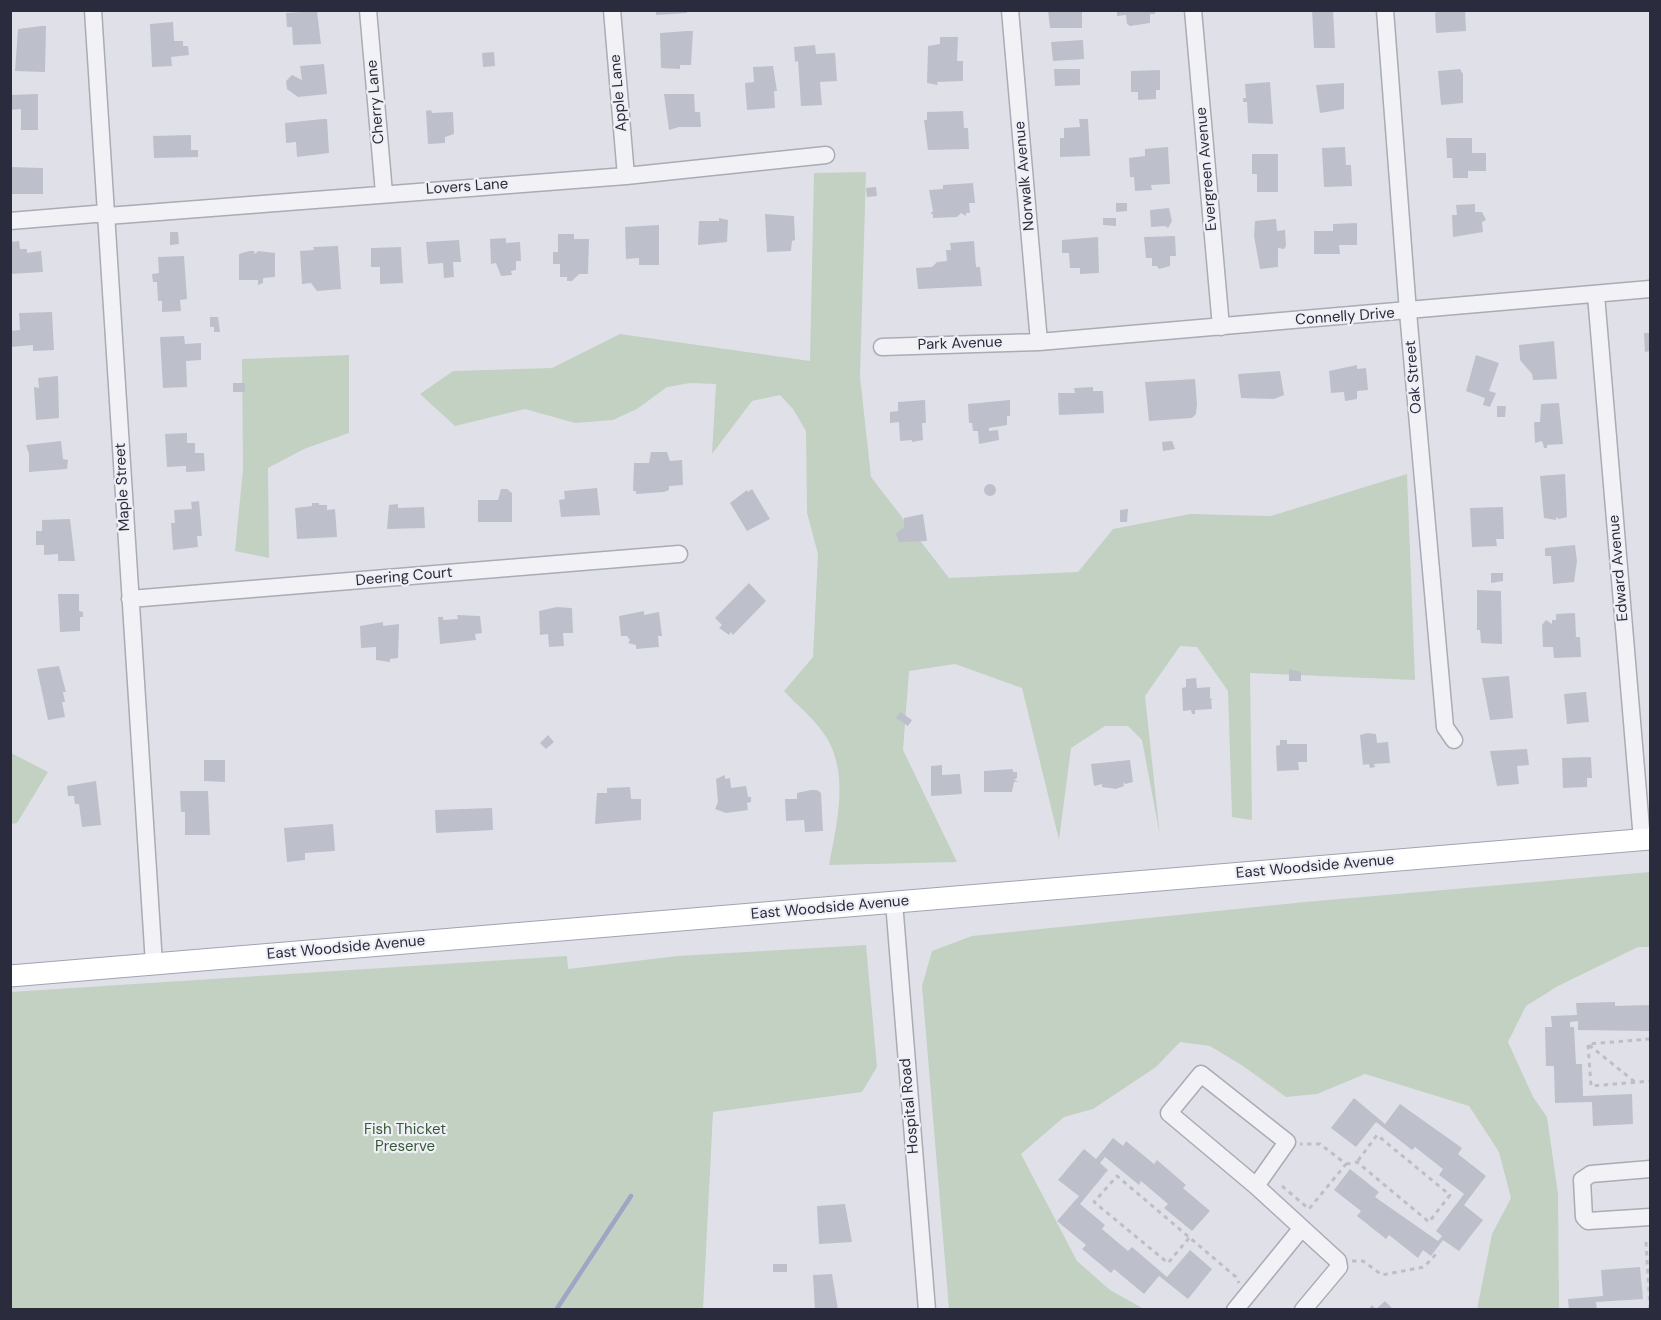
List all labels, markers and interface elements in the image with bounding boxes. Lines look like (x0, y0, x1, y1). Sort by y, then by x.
street label: Apple Lane (607, 53, 631, 133)
street label: Cherry Lane (363, 59, 389, 145)
street label: Evergreen Avenue (1193, 106, 1221, 232)
street label: Norwalk Avenue (1011, 120, 1039, 232)
street label: Lovers Lane (425, 175, 509, 199)
street label: Connelly Drive (1295, 305, 1395, 329)
street label: Park Avenue (917, 334, 1003, 354)
street label: Oak Street (1402, 339, 1426, 415)
street label: Maple Street (112, 442, 134, 532)
street label: Edward Avenue (1605, 514, 1633, 622)
street label: Deering Court (355, 564, 453, 590)
street label: East Woodside Avenue (1235, 851, 1395, 883)
street label: East Woodside Avenue (750, 892, 910, 924)
street label: East Woodside Avenue (266, 932, 426, 964)
street label: Hospital Road (897, 1057, 923, 1155)
park label: Fish Thicket Preserve (364, 1121, 446, 1156)

